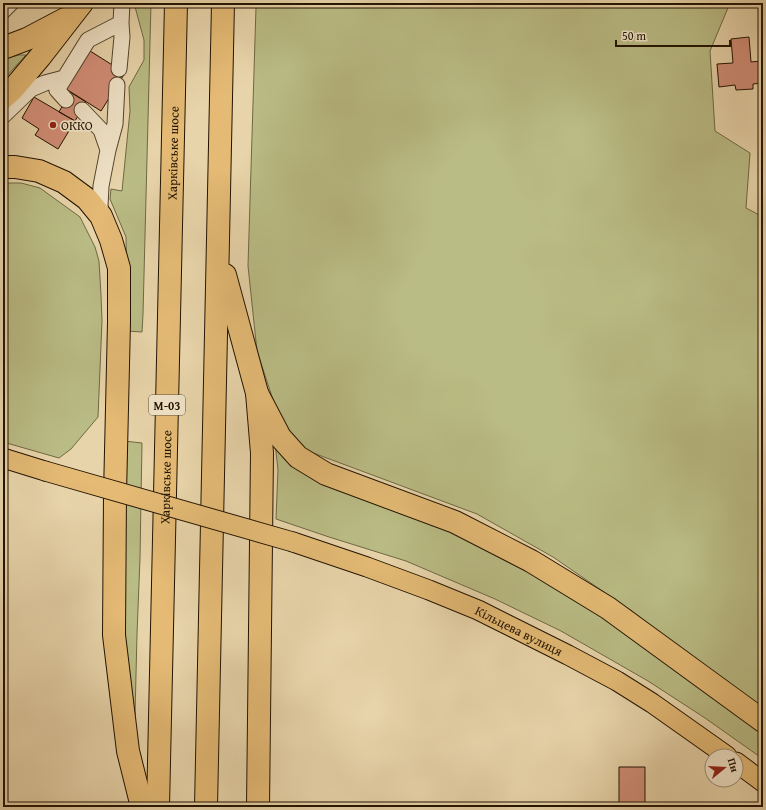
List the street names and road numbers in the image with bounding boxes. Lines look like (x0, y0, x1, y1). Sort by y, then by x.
street label: Харківське шосе (162, 106, 183, 200)
road number: М-03 (149, 395, 185, 415)
street label: Харківське шосе (155, 430, 176, 524)
street label: Кільцева вулиця (472, 601, 566, 661)

